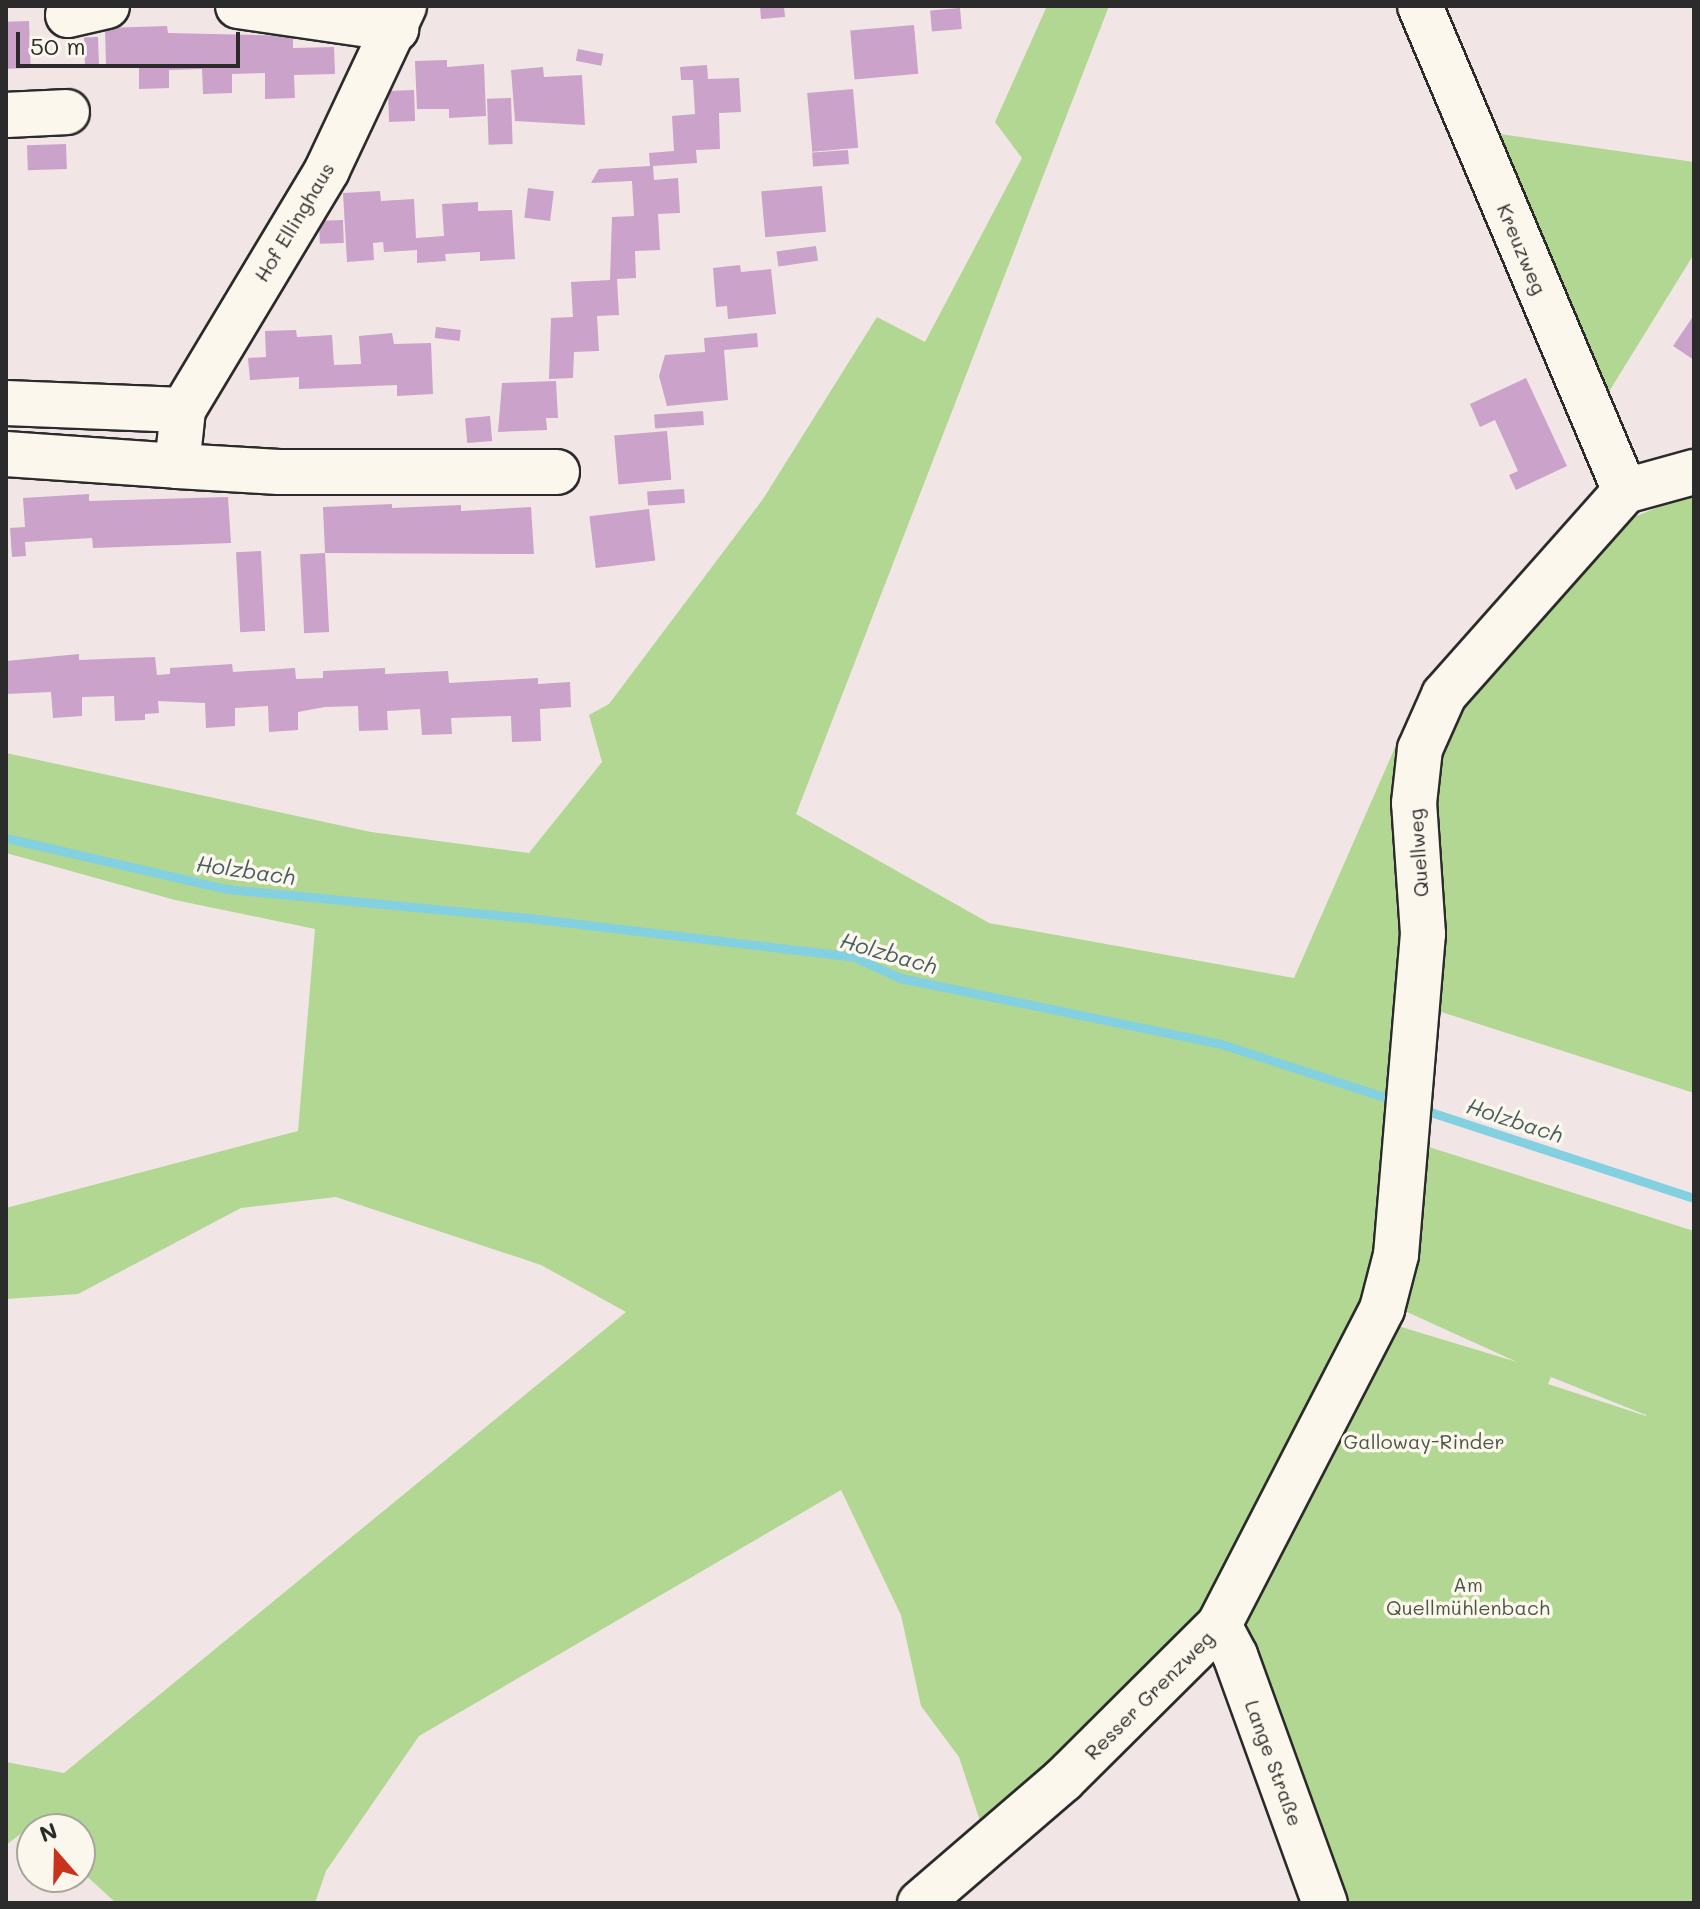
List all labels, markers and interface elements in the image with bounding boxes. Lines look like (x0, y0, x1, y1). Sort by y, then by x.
scale bar (20, 16, 244, 66)
text: 50 m (30, 30, 86, 61)
street label: Hof Ellinghaus (249, 158, 339, 286)
street label: Kreuzweg (1492, 200, 1552, 298)
street label: Quellweg (1403, 808, 1433, 898)
water label: Holzbach (195, 850, 297, 890)
water label: Holzbach (838, 927, 940, 979)
water label: Holzbach (1464, 1092, 1566, 1148)
park label: Galloway-Rinder (1343, 1429, 1505, 1453)
park label: Am Quellmühlenbach (1386, 1572, 1550, 1619)
street label: Resser Grenzweg (1080, 1626, 1218, 1764)
street label: Lange Straße (1240, 1697, 1308, 1829)
north arrow (16, 1813, 96, 1893)
text: N (35, 1815, 61, 1848)

